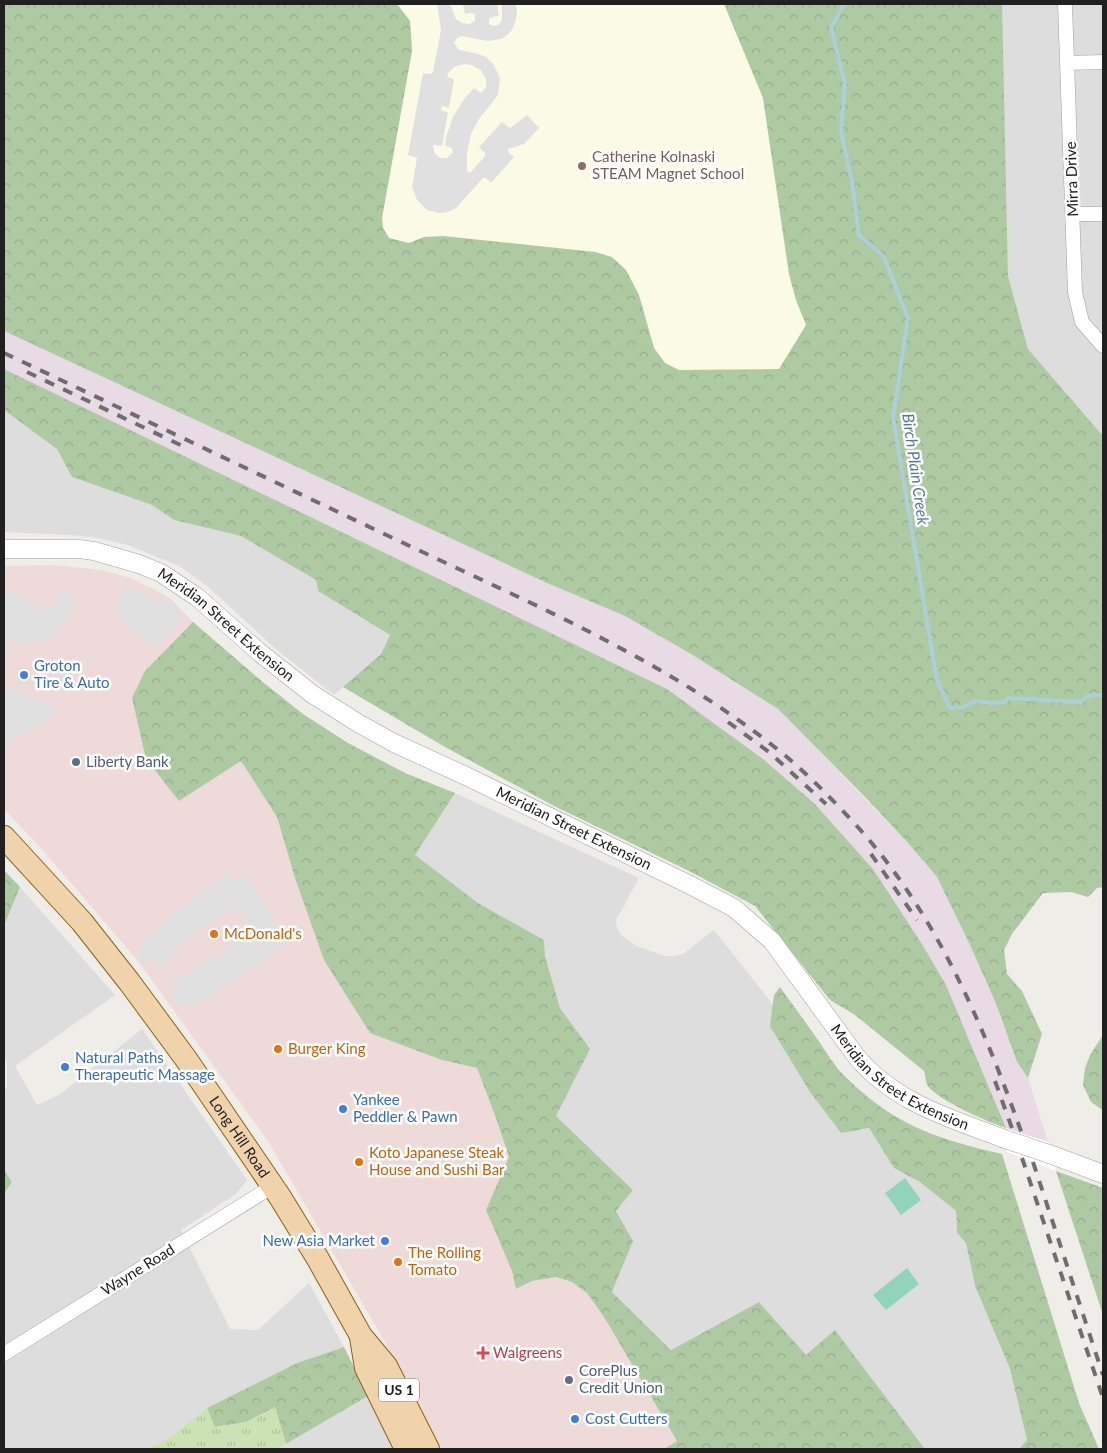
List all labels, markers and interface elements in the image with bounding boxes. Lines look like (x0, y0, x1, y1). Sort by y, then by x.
street label: Mirra Drive (1061, 141, 1081, 217)
place label: Catherine Kolnaski STEAM Magnet School (592, 147, 744, 182)
marker: Catherine Kolnaski STEAM Magnet School (576, 160, 588, 172)
water label: Birch Plain Creek (899, 412, 934, 526)
street label: Meridian Street Extension (155, 564, 298, 685)
place label: Groton Tire & Auto (34, 656, 110, 691)
marker: Groton Tire & Auto (18, 669, 30, 681)
place label: Liberty Bank (86, 752, 169, 770)
marker: Liberty Bank (70, 756, 82, 768)
street label: Meridian Street Extension (493, 782, 655, 873)
place label: McDonald's (224, 924, 302, 942)
marker: McDonald's (208, 928, 220, 940)
street label: Meridian Street Extension (828, 1020, 972, 1133)
place label: Burger King (288, 1039, 366, 1057)
marker: Burger King (272, 1043, 284, 1055)
place label: Natural Paths Therapeutic Massage (75, 1048, 215, 1083)
marker: Natural Paths Therapeutic Massage (59, 1061, 71, 1073)
place label: Yankee Peddler & Pawn (353, 1090, 458, 1125)
street label: Long Hill Road (206, 1092, 274, 1181)
marker: Yankee Peddler & Pawn (337, 1103, 349, 1115)
place label: Koto Japanese Steak House and Sushi Bar (369, 1143, 505, 1178)
marker: Koto Japanese Steak House and Sushi Bar (353, 1156, 365, 1168)
place label: New Asia Market (263, 1231, 376, 1249)
marker: New Asia Market (379, 1235, 391, 1247)
street label: Wayne Road (97, 1240, 177, 1299)
place label: The Rolling Tomato (408, 1243, 481, 1278)
marker: The Rolling Tomato (392, 1256, 404, 1268)
place label: Walgreens (493, 1343, 562, 1361)
marker: Walgreens (477, 1347, 489, 1359)
place label: CorePlus Credit Union (579, 1361, 663, 1396)
marker: CorePlus Credit Union (563, 1374, 575, 1386)
road number: US 1 (379, 1378, 419, 1402)
place label: Cost Cutters (585, 1409, 667, 1427)
marker: Cost Cutters (569, 1413, 581, 1425)

